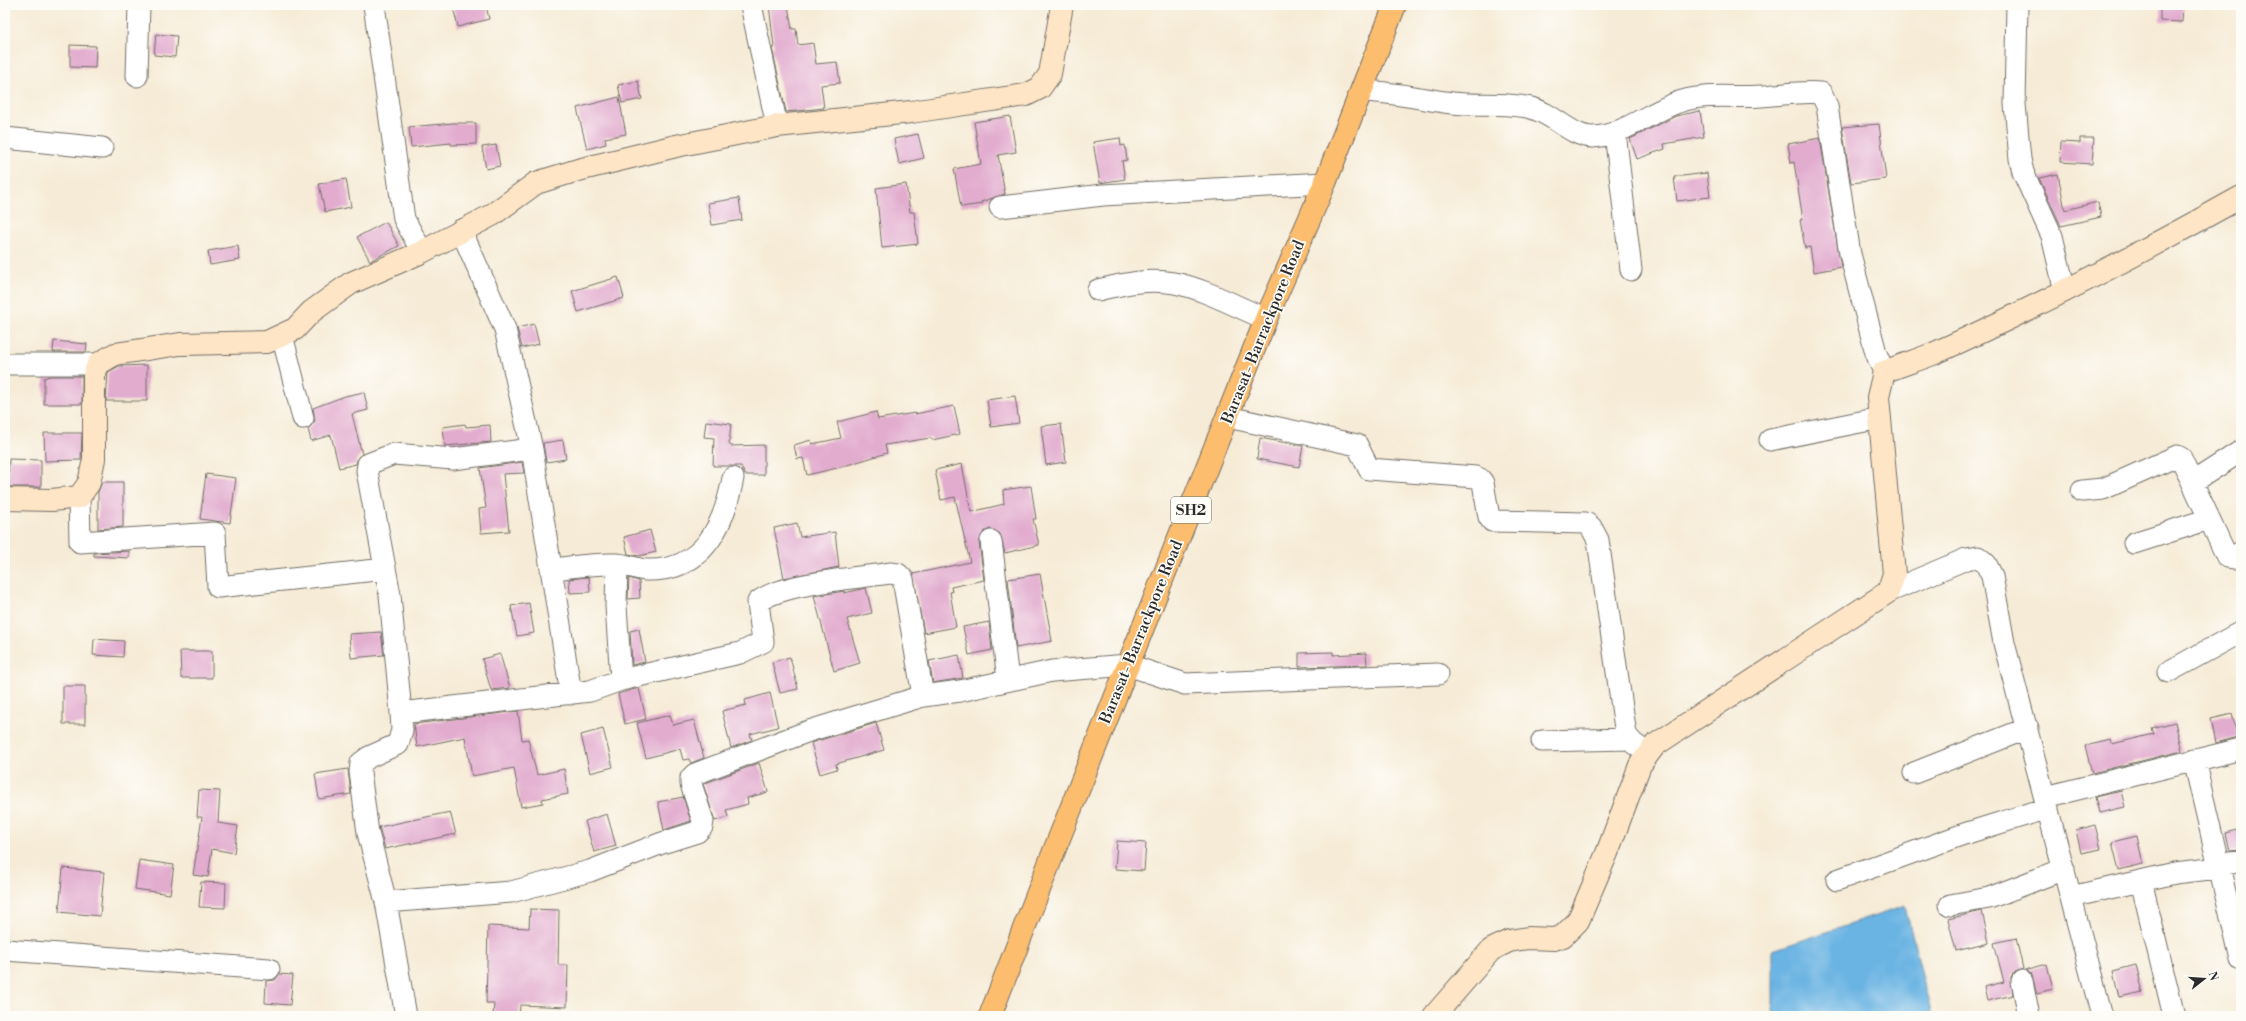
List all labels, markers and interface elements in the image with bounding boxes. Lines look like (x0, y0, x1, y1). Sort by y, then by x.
street label: Barasat- Barrackpore Road (1217, 237, 1309, 428)
road number: SH2 (1171, 497, 1211, 523)
street label: Barasat- Barrackpore Road (1095, 537, 1187, 728)
north arrow (2184, 959, 2224, 999)
text: N (2205, 970, 2221, 983)

